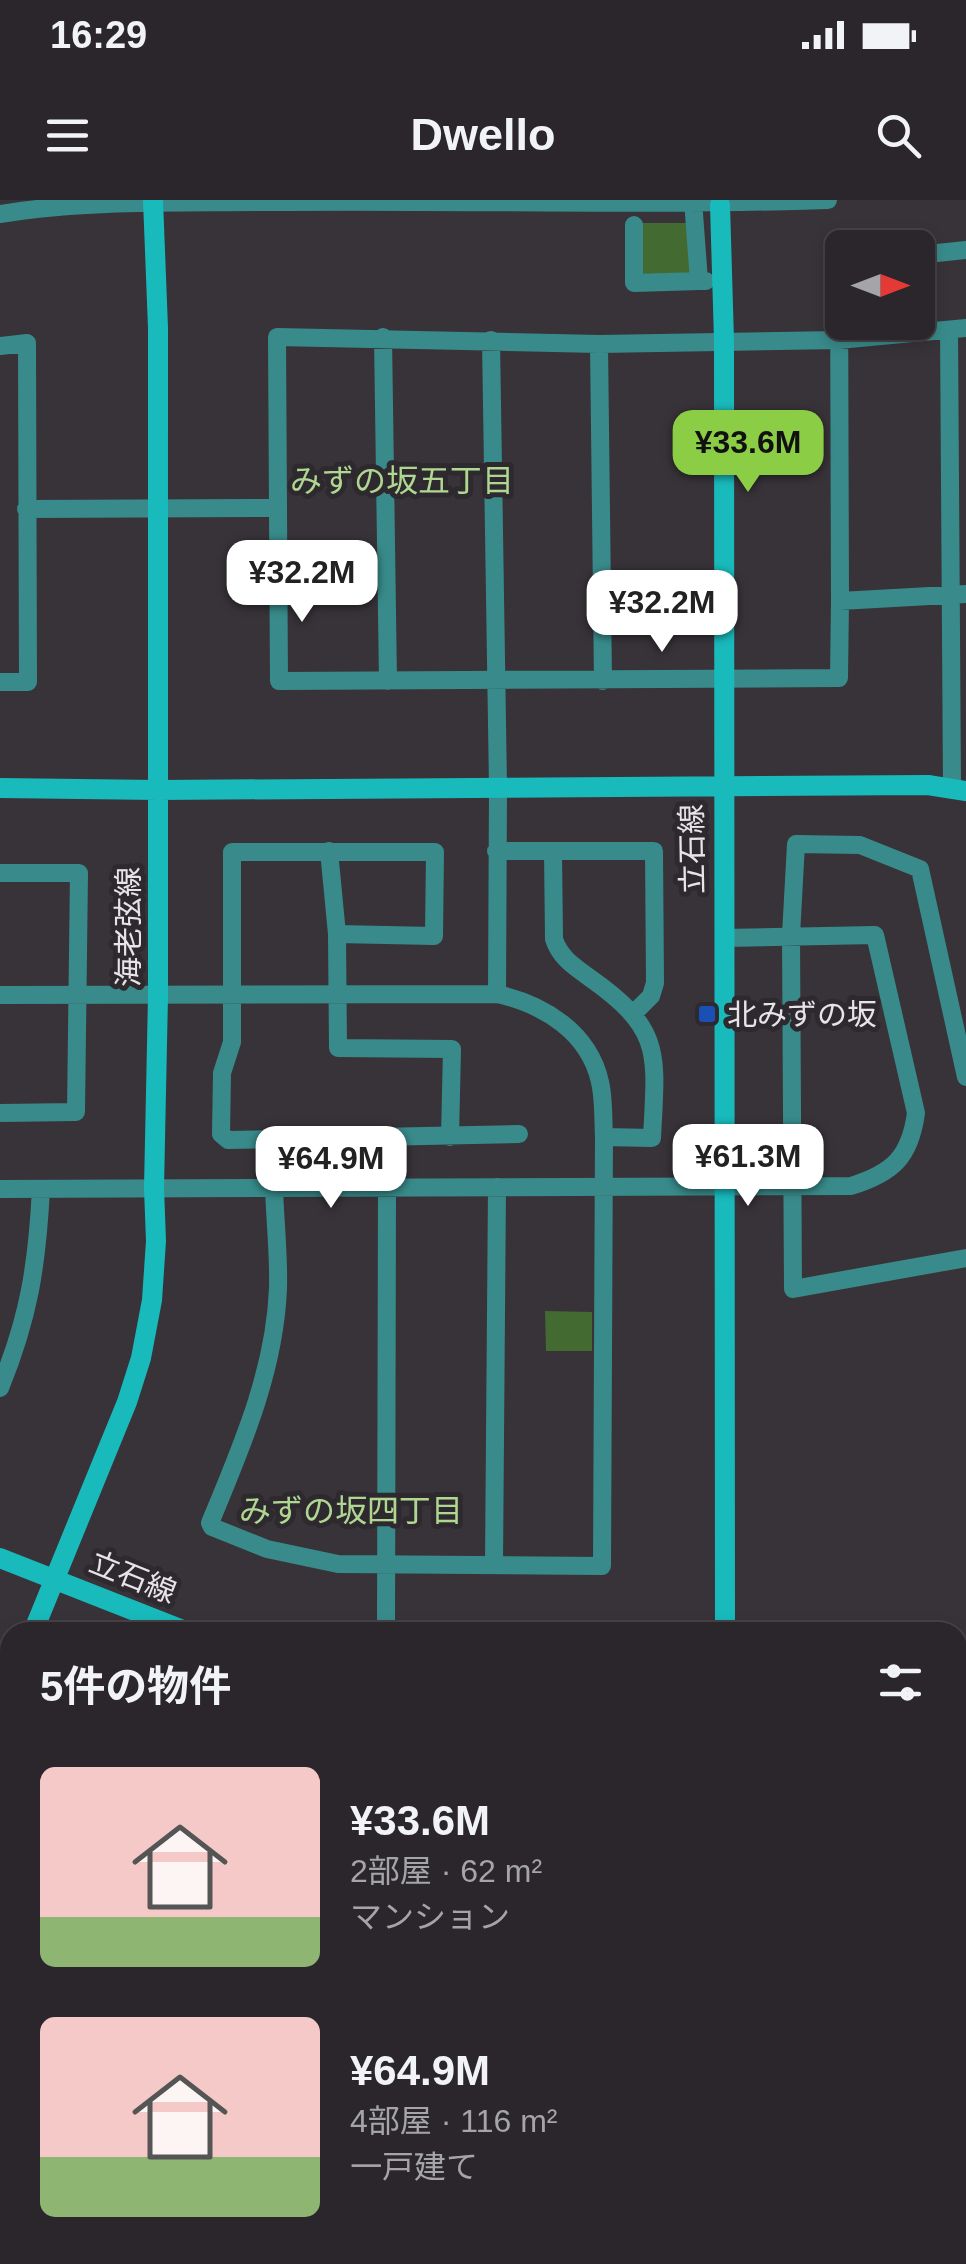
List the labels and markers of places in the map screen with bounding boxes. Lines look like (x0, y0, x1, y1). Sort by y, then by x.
pin: ¥33.6M (667, 410, 829, 495)
pin: ¥32.2M (221, 540, 383, 625)
pin: ¥32.2M (581, 570, 743, 655)
place label: 北みずの坂 (727, 998, 877, 1031)
marker: 北みずの坂 (696, 1003, 718, 1025)
pin: ¥61.3M (667, 1124, 829, 1209)
pin: ¥64.9M (250, 1126, 412, 1211)

